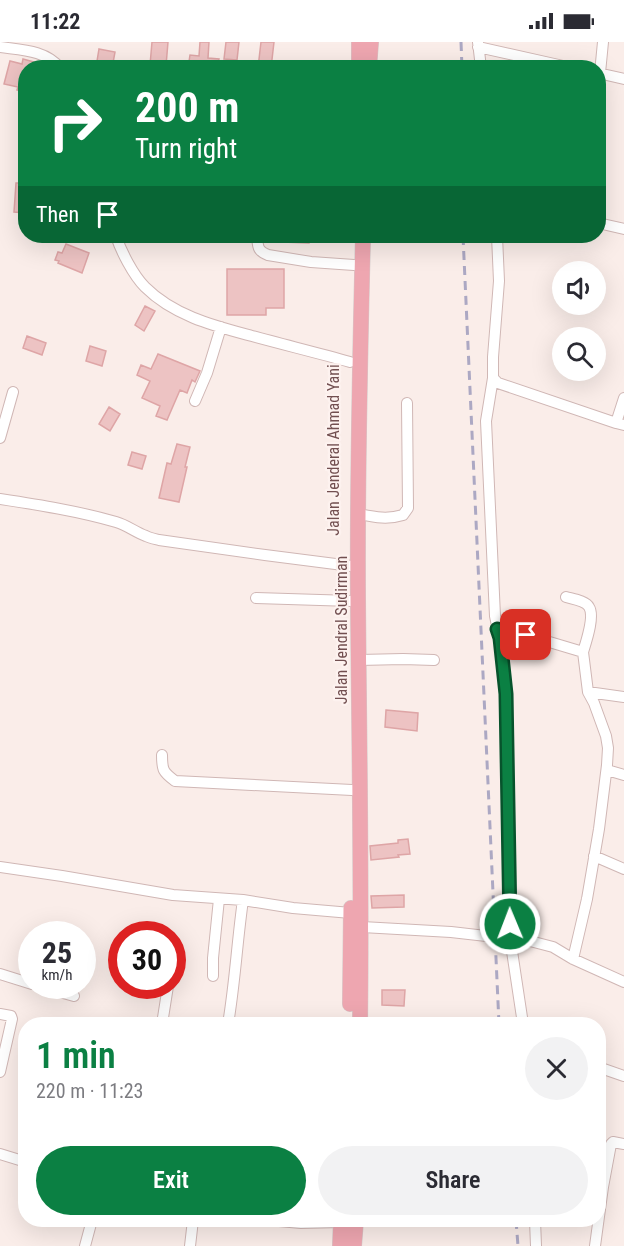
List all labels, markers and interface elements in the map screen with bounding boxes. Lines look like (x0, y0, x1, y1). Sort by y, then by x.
text: 11:22 (30, 9, 81, 34)
text: 200 m (135, 83, 240, 132)
icon: right (36, 84, 114, 162)
text: Turn right (135, 133, 237, 165)
icon: arrive (91, 198, 124, 231)
text: Then (36, 202, 79, 227)
map controls (552, 261, 606, 381)
button: sound (552, 261, 606, 315)
button: search (552, 327, 606, 381)
street label: Jalan Jenderal Ahmad Yani (324, 364, 343, 536)
street label: Jalan Jendral Sudirman (332, 556, 351, 704)
pin (500, 609, 551, 660)
icon: arrive (509, 618, 542, 651)
position arrow (478, 892, 542, 956)
speed limit sign: 30 (108, 921, 186, 999)
text: 25 (42, 935, 72, 970)
text: km/h (42, 966, 72, 984)
text: 1 min (36, 1035, 116, 1077)
button: close (525, 1037, 588, 1100)
text: 220 m · 11:23 (36, 1079, 143, 1103)
button: Exit (36, 1146, 306, 1215)
button: Share (318, 1146, 588, 1215)

